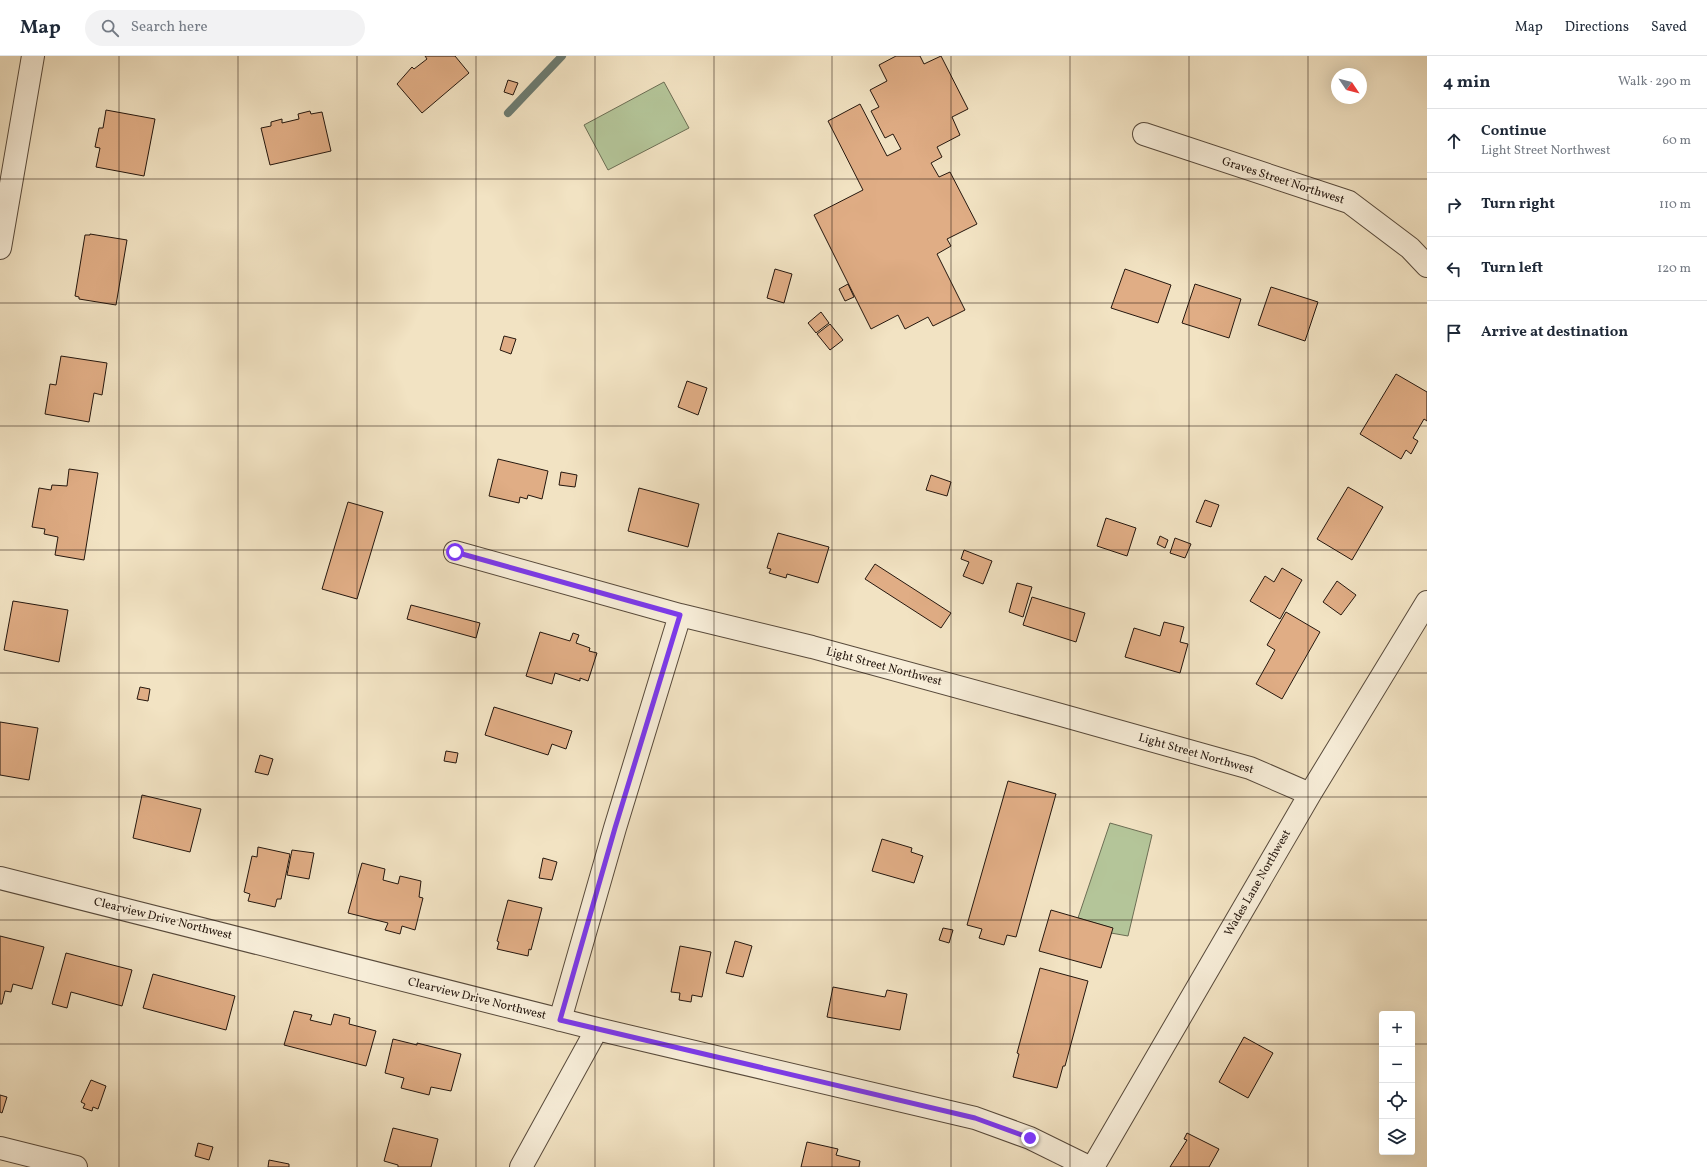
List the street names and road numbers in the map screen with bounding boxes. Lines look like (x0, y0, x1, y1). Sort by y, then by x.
street label: Graves Street Northwest (1220, 154, 1346, 208)
street label: Light Street Northwest (824, 644, 944, 690)
street label: Light Street Northwest (1136, 730, 1256, 778)
street label: Wades Lane Northwest (1221, 827, 1295, 939)
street label: Clearview Drive Northwest (92, 894, 234, 944)
street label: Clearview Drive Northwest (406, 974, 548, 1024)

